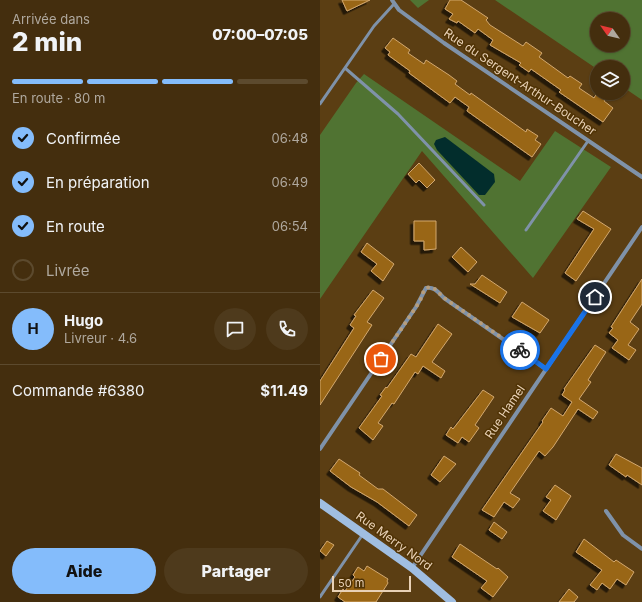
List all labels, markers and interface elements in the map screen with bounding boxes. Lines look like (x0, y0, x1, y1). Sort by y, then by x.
text: Arrivée dans (12, 11, 90, 27)
north arrow (590, 12, 630, 52)
map controls (590, 12, 630, 100)
text: 07:00–07:05 (212, 25, 308, 44)
street label: Rue du Sergent-Arthur-Boucher (441, 25, 600, 139)
text: 2 min (12, 26, 82, 57)
button: layers (590, 60, 630, 100)
text: En route · 80 m (12, 90, 105, 106)
icon: check (12, 127, 34, 149)
text: Confirmée (46, 129, 121, 148)
text: 06:48 (272, 130, 308, 146)
icon: check (12, 171, 34, 193)
text: En préparation (46, 173, 150, 192)
text: 06:49 (272, 174, 308, 190)
icon: check (12, 215, 34, 237)
text: En route (46, 217, 105, 236)
text: 06:54 (272, 218, 308, 234)
text: Livrée (46, 261, 89, 280)
pin (578, 280, 612, 314)
icon: home (584, 286, 606, 308)
button: chat (214, 308, 256, 350)
button: phone (266, 308, 308, 350)
text: Hugo (64, 311, 103, 330)
text: H (27, 319, 39, 338)
text: Livreur · 4.6 (64, 330, 137, 346)
courier (500, 330, 540, 370)
icon: bike (509, 339, 531, 361)
pin (364, 342, 398, 376)
icon: bag (370, 348, 392, 370)
text: Commande #6380 (12, 381, 144, 400)
text: $11.49 (260, 381, 308, 400)
street label: Rue Hamel (481, 382, 528, 441)
street label: Rue Merry Nord (353, 508, 435, 573)
button: Aide (12, 548, 156, 594)
button: Partager (164, 548, 308, 594)
scale bar (332, 574, 411, 593)
text: 50 m (338, 576, 364, 590)

